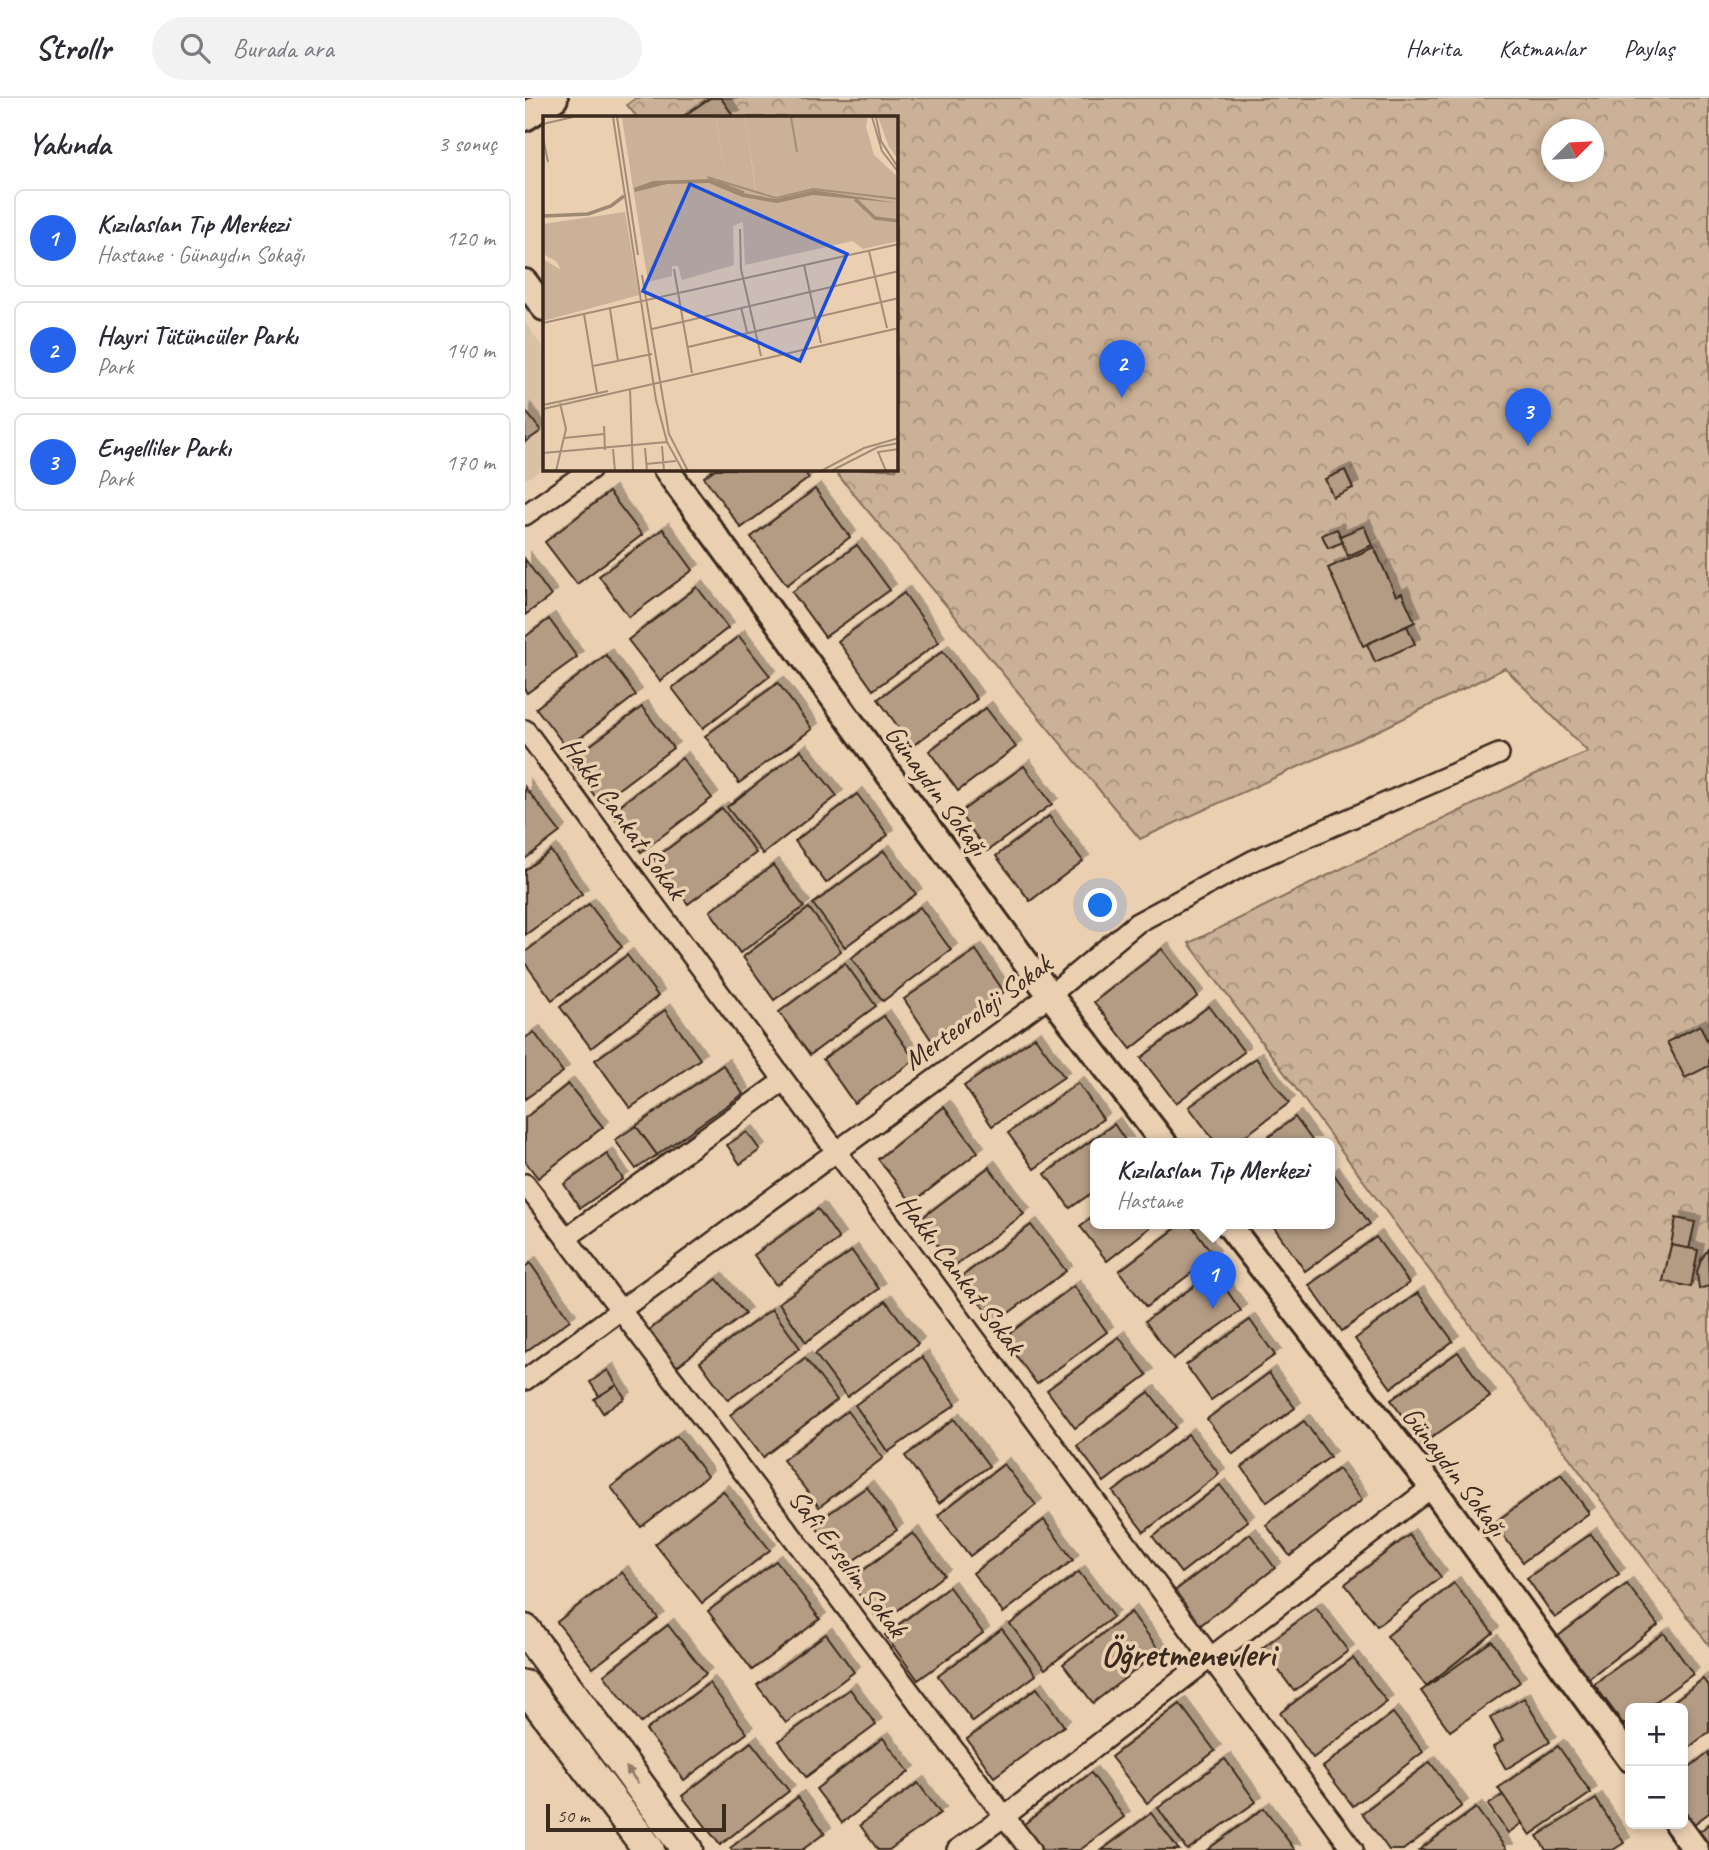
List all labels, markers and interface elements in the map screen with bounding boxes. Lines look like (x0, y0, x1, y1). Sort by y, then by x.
search box (152, 17, 642, 80)
text: Strollr (35, 27, 110, 69)
icon: search (176, 29, 214, 67)
text: Burada ara (232, 32, 334, 65)
text: Harita (1406, 33, 1461, 63)
text: Katmanlar (1499, 33, 1586, 63)
text: Paylaş (1624, 33, 1674, 63)
inset map (543, 116, 898, 471)
north arrow (1541, 119, 1604, 182)
text: Yakında (28, 125, 110, 163)
text: 3 sonuç (438, 129, 497, 158)
text: Kızılaslan Tıp Merkezi (97, 207, 289, 240)
text: 1 (48, 224, 58, 253)
text: 120 m (446, 224, 495, 253)
text: Hastane · Günaydın Sokağı (97, 240, 304, 269)
text: Hayri Tütüncüler Parkı (97, 319, 298, 352)
text: 2 (48, 336, 58, 365)
text: 140 m (446, 336, 495, 365)
pin: 2 (1099, 340, 1145, 398)
text: Park (97, 352, 133, 381)
pin: 3 (1505, 388, 1551, 446)
text: Engelliler Parkı (97, 431, 231, 464)
text: 3 (48, 448, 58, 477)
text: 170 m (446, 448, 495, 477)
text: Park (97, 464, 133, 493)
street label: Günaydın Sokağı (878, 717, 997, 864)
street label: Hakkı Cankat Sokak (553, 730, 696, 907)
your location (1083, 888, 1117, 922)
street label: Merteoroloji Sokak (896, 945, 1060, 1078)
popup (1090, 1138, 1335, 1229)
text: Kızılaslan Tıp Merkezi (1117, 1153, 1308, 1186)
text: Hastane (1117, 1186, 1182, 1215)
street label: Hakkı Cankat Sokak (889, 1187, 1034, 1363)
pin: 1 (1190, 1251, 1236, 1309)
street label: Günaydın Sokağı (1395, 1399, 1516, 1544)
street label: Safi Erselim Sokak (781, 1482, 916, 1645)
district label: Öğretmenevleri (1101, 1632, 1279, 1677)
map controls (1625, 1703, 1688, 1829)
button: + (1625, 1703, 1688, 1766)
one-way arrow (626, 1766, 640, 1784)
button: − (1625, 1766, 1688, 1829)
scale bar (546, 1801, 726, 1833)
text: 50 m (557, 1804, 589, 1828)

